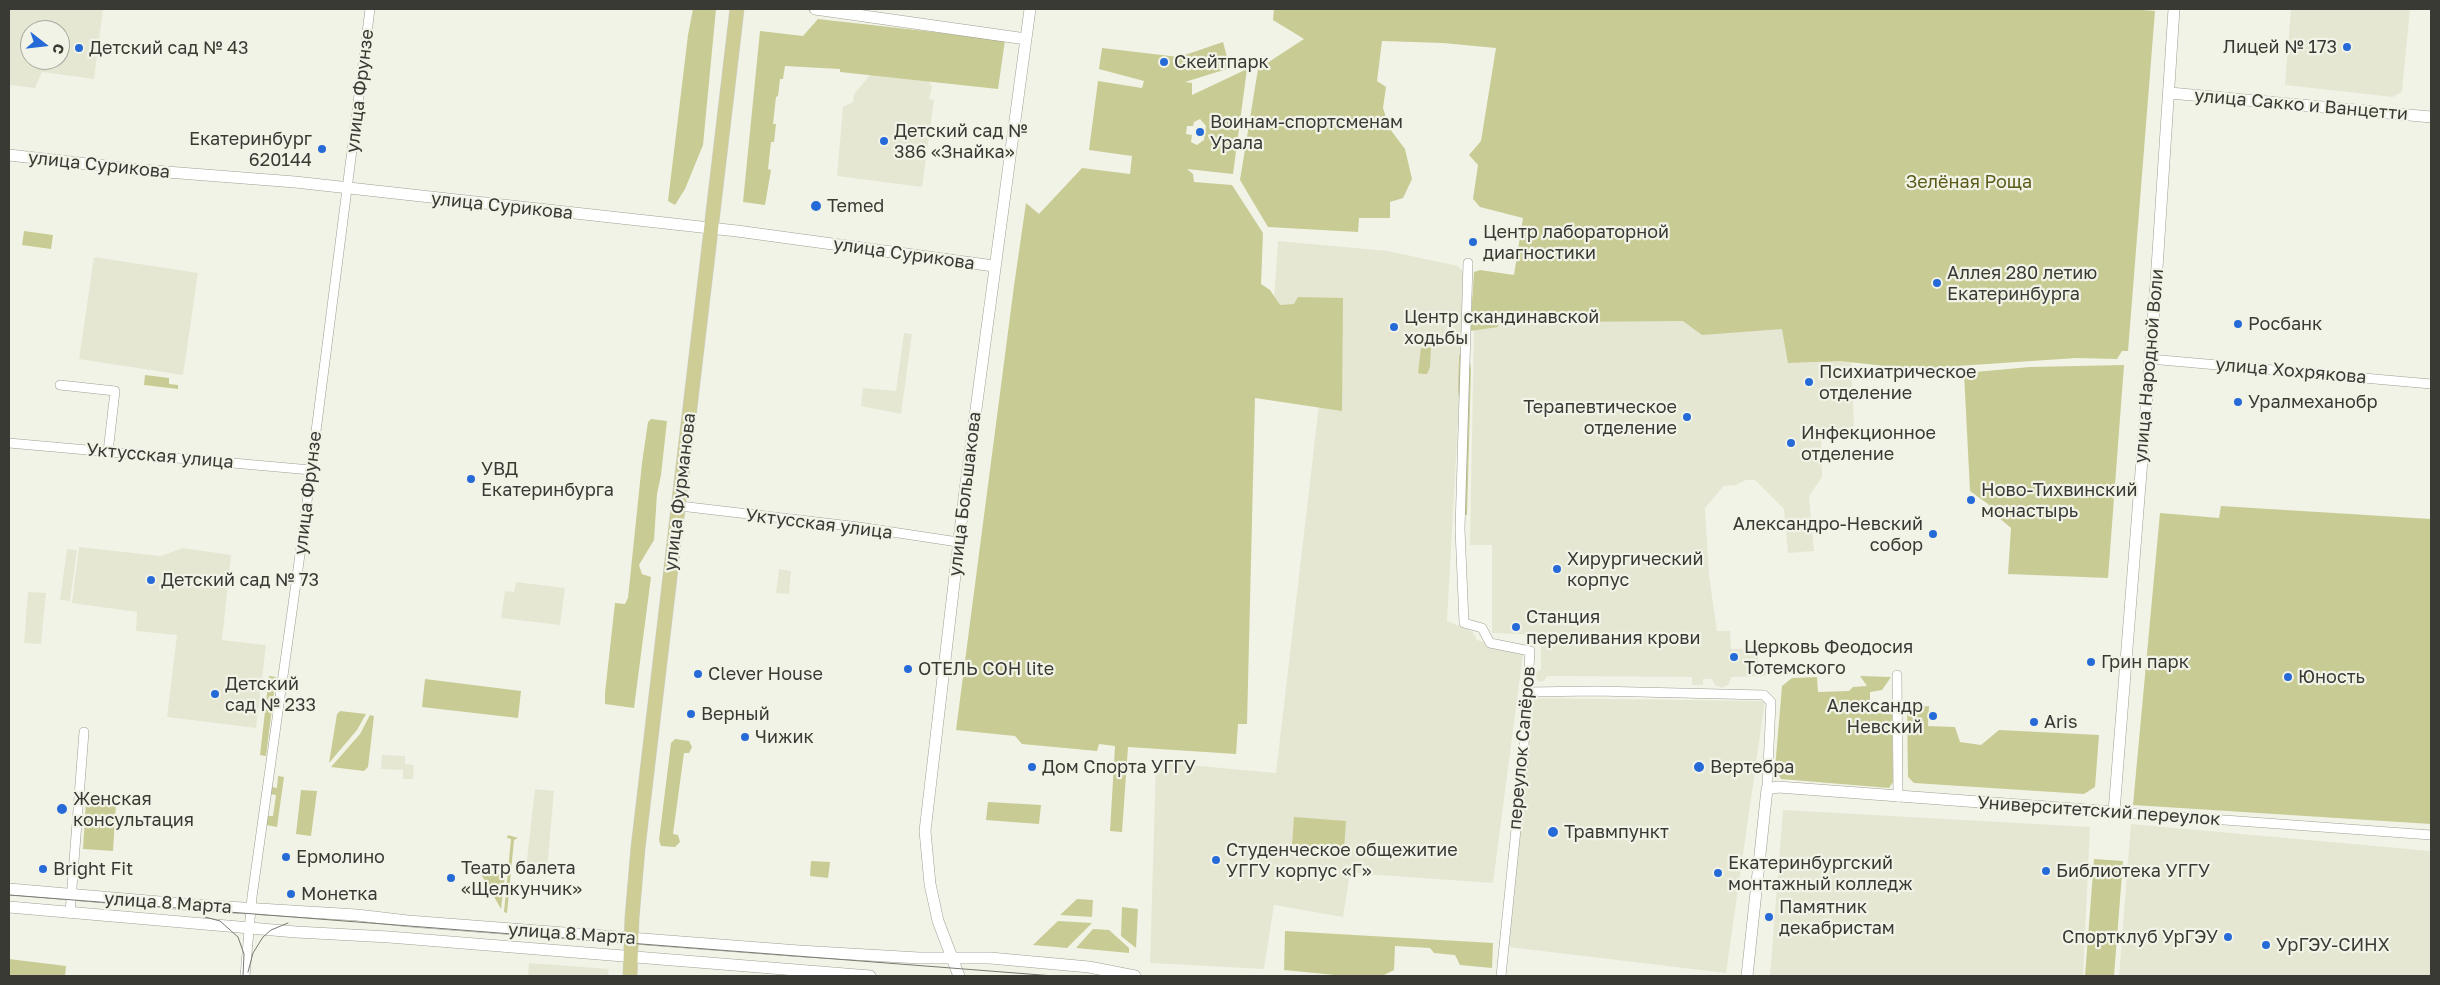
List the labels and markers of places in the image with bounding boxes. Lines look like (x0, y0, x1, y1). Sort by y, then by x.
place label: Лицей № 173 (2223, 36, 2337, 58)
place label: Детский сад № 43 (89, 37, 249, 59)
marker: Лицей № 173 (2341, 41, 2353, 53)
marker: Детский сад № 43 (73, 42, 85, 54)
place label: Скейтпарк (1174, 51, 1269, 73)
marker: Скейтпарк (1158, 56, 1170, 68)
place label: Воинам-спортсменам Урала (1210, 111, 1403, 154)
place label: Детский сад № 386 «Знайка» (894, 120, 1028, 162)
marker: Воинам-спортсменам Урала (1194, 126, 1206, 138)
place label: Екатеринбург 620144 (189, 128, 312, 170)
marker: Детский сад № 386 «Знайка» (878, 135, 890, 147)
marker: Екатеринбург 620144 (316, 143, 328, 155)
place label: Temed (827, 195, 884, 217)
marker: Temed (809, 199, 823, 213)
place label: Центр лабораторной диагностики (1483, 221, 1669, 264)
marker: Центр лабораторной диагностики (1467, 236, 1479, 248)
place label: Аллея 280 летию Екатеринбурга (1947, 262, 2097, 304)
marker: Аллея 280 летию Екатеринбурга (1931, 277, 1943, 289)
place label: Центр скандинавской ходьбы (1404, 306, 1599, 348)
place label: Росбанк (2248, 313, 2322, 335)
marker: Росбанк (2232, 318, 2244, 330)
marker: Центр скандинавской ходьбы (1388, 321, 1400, 333)
place label: Психиатрическое отделение (1819, 361, 1976, 404)
marker: Психиатрическое отделение (1803, 376, 1815, 388)
place label: Уралмеханобр (2248, 391, 2378, 413)
place label: Терапевтическое отделение (1523, 396, 1677, 438)
marker: Уралмеханобр (2232, 396, 2244, 408)
marker: Терапевтическое отделение (1681, 411, 1693, 423)
place label: Инфекционное отделение (1801, 422, 1936, 464)
marker: Инфекционное отделение (1785, 437, 1797, 449)
place label: УВД Екатеринбурга (481, 458, 614, 500)
marker: УВД Екатеринбурга (465, 473, 477, 485)
place label: Ново-Тихвинский монастырь (1981, 479, 2137, 522)
marker: Ново-Тихвинский монастырь (1965, 494, 1977, 506)
place label: Александро-Невский собор (1733, 513, 1923, 556)
marker: Александро-Невский собор (1927, 528, 1939, 540)
place label: Хирургический корпус (1567, 548, 1704, 590)
marker: Хирургический корпус (1551, 563, 1563, 575)
place label: Детский сад № 73 (161, 569, 319, 591)
marker: Детский сад № 73 (145, 574, 157, 586)
place label: Станция переливания крови (1526, 606, 1701, 649)
marker: Станция переливания крови (1510, 621, 1522, 633)
place label: Церковь Феодосия Тотемского (1744, 636, 1913, 679)
marker: Церковь Феодосия Тотемского (1728, 651, 1740, 663)
place label: Грин парк (2101, 651, 2189, 673)
marker: Грин парк (2085, 656, 2097, 668)
place label: ОТЕЛЬ СОН lite (918, 658, 1054, 680)
place label: Clever House (708, 663, 823, 685)
marker: ОТЕЛЬ СОН lite (902, 663, 914, 675)
place label: Юность (2298, 666, 2365, 688)
marker: Clever House (692, 668, 704, 680)
marker: Юность (2282, 671, 2294, 683)
place label: Детский сад № 233 (225, 673, 316, 716)
marker: Детский сад № 233 (209, 688, 221, 700)
place label: Александр Невский (1827, 695, 1923, 738)
place label: Верный (701, 703, 770, 725)
marker: Верный (685, 708, 697, 720)
marker: Александр Невский (1927, 710, 1939, 722)
place label: Aris (2044, 711, 2077, 733)
marker: Aris (2028, 716, 2040, 728)
place label: Чижик (755, 726, 814, 748)
marker: Чижик (739, 731, 751, 743)
place label: Дом Спорта УГГУ (1042, 756, 1196, 778)
place label: Вертебра (1710, 756, 1794, 778)
marker: Вертебра (1692, 760, 1706, 774)
marker: Дом Спорта УГГУ (1026, 761, 1038, 773)
place label: Женская консультация (73, 788, 194, 831)
marker: Женская консультация (55, 802, 69, 816)
place label: Травмпункт (1564, 821, 1669, 843)
marker: Травмпункт (1546, 825, 1560, 839)
place label: Студенческое общежитие УГГУ корпус «Г» (1226, 839, 1458, 882)
place label: Ермолино (296, 846, 385, 868)
marker: Ермолино (280, 851, 292, 863)
place label: Екатеринбургский монтажный колледж (1728, 852, 1913, 894)
marker: Студенческое общежитие УГГУ корпус «Г» (1210, 854, 1222, 866)
place label: Театр балета «Щелкунчик» (461, 857, 582, 900)
place label: Bright Fit (53, 858, 133, 880)
place label: Библиотека УГГУ (2056, 860, 2210, 882)
marker: Bright Fit (37, 863, 49, 875)
marker: Библиотека УГГУ (2040, 865, 2052, 877)
marker: Екатеринбургский монтажный колледж (1712, 867, 1724, 879)
marker: Театр балета «Щелкунчик» (445, 872, 457, 884)
place label: Монетка (301, 883, 378, 905)
marker: Монетка (285, 888, 297, 900)
place label: Памятник декабристам (1779, 896, 1895, 939)
marker: Памятник декабристам (1763, 911, 1775, 923)
place label: Спортклуб УрГЭУ (2062, 926, 2218, 948)
marker: Спортклуб УрГЭУ (2222, 931, 2234, 943)
place label: УрГЭУ-СИНХ (2276, 934, 2390, 956)
marker: УрГЭУ-СИНХ (2260, 939, 2272, 951)

